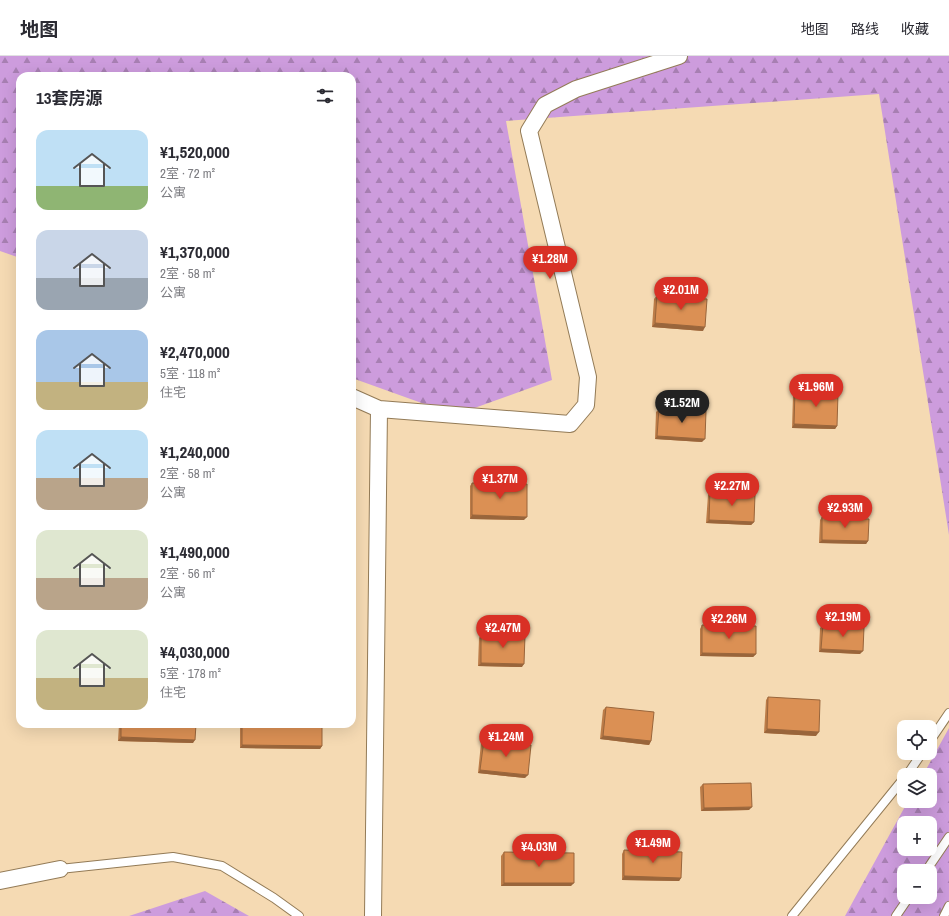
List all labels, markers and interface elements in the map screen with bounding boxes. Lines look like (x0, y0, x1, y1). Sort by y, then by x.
text: 地图 (20, 16, 58, 42)
text: 地图 (801, 20, 829, 38)
text: 路线 (851, 20, 879, 38)
text: 收藏 (901, 20, 929, 38)
icon: filters (314, 85, 336, 107)
text: 13套房源 (36, 86, 103, 109)
text: ¥1,520,000 (160, 140, 230, 163)
icon: home (68, 146, 116, 194)
text: 2室 · 72 m² (160, 165, 215, 182)
text: 公寓 (160, 184, 186, 201)
text: ¥1,370,000 (160, 240, 230, 263)
icon: home (68, 246, 116, 294)
pin: ¥1.28M (517, 246, 583, 280)
text: ¥1.28M (532, 250, 568, 267)
text: 2室 · 58 m² (160, 265, 215, 282)
pin: ¥2.01M (648, 277, 714, 311)
text: ¥2.01M (663, 281, 699, 298)
text: 公寓 (160, 284, 186, 301)
text: ¥2,470,000 (160, 340, 230, 363)
icon: home (68, 346, 116, 394)
text: 5室 · 118 m² (160, 365, 220, 382)
pin: ¥1.96M (783, 374, 849, 408)
text: ¥1.96M (798, 378, 834, 395)
text: 住宅 (160, 384, 186, 401)
pin: ¥1.52M (649, 390, 715, 424)
text: ¥1.52M (664, 394, 700, 411)
text: ¥1,240,000 (160, 440, 230, 463)
icon: home (68, 446, 116, 494)
text: 2室 · 58 m² (160, 465, 215, 482)
pin: ¥1.37M (467, 466, 533, 500)
text: ¥1.37M (482, 470, 518, 487)
pin: ¥2.27M (699, 473, 765, 507)
text: ¥2.27M (714, 477, 750, 494)
text: 公寓 (160, 484, 186, 501)
pin: ¥2.93M (812, 495, 878, 529)
text: ¥2.93M (827, 499, 863, 516)
text: ¥1,490,000 (160, 540, 230, 563)
icon: home (68, 546, 116, 594)
text: 2室 · 56 m² (160, 565, 215, 582)
text: 公寓 (160, 584, 186, 601)
pin: ¥2.19M (810, 604, 876, 638)
pin: ¥2.26M (696, 606, 762, 640)
text: ¥2.19M (825, 608, 861, 625)
text: ¥2.26M (711, 610, 747, 627)
pin: ¥2.47M (470, 615, 536, 649)
text: ¥2.47M (485, 619, 521, 636)
text: ¥4,030,000 (160, 640, 230, 663)
icon: home (68, 646, 116, 694)
text: 5室 · 178 m² (160, 665, 221, 682)
text: 住宅 (160, 684, 186, 701)
map controls (897, 720, 937, 904)
button: locate (897, 720, 937, 760)
pin: ¥1.24M (473, 724, 539, 758)
text: ¥1.24M (488, 728, 524, 745)
button: layers (897, 768, 937, 808)
button: + (897, 816, 937, 856)
pin: ¥1.49M (620, 830, 686, 864)
pin: ¥4.03M (506, 834, 572, 868)
text: ¥1.49M (635, 834, 671, 851)
text: ¥4.03M (521, 838, 557, 855)
button: − (897, 864, 937, 904)

